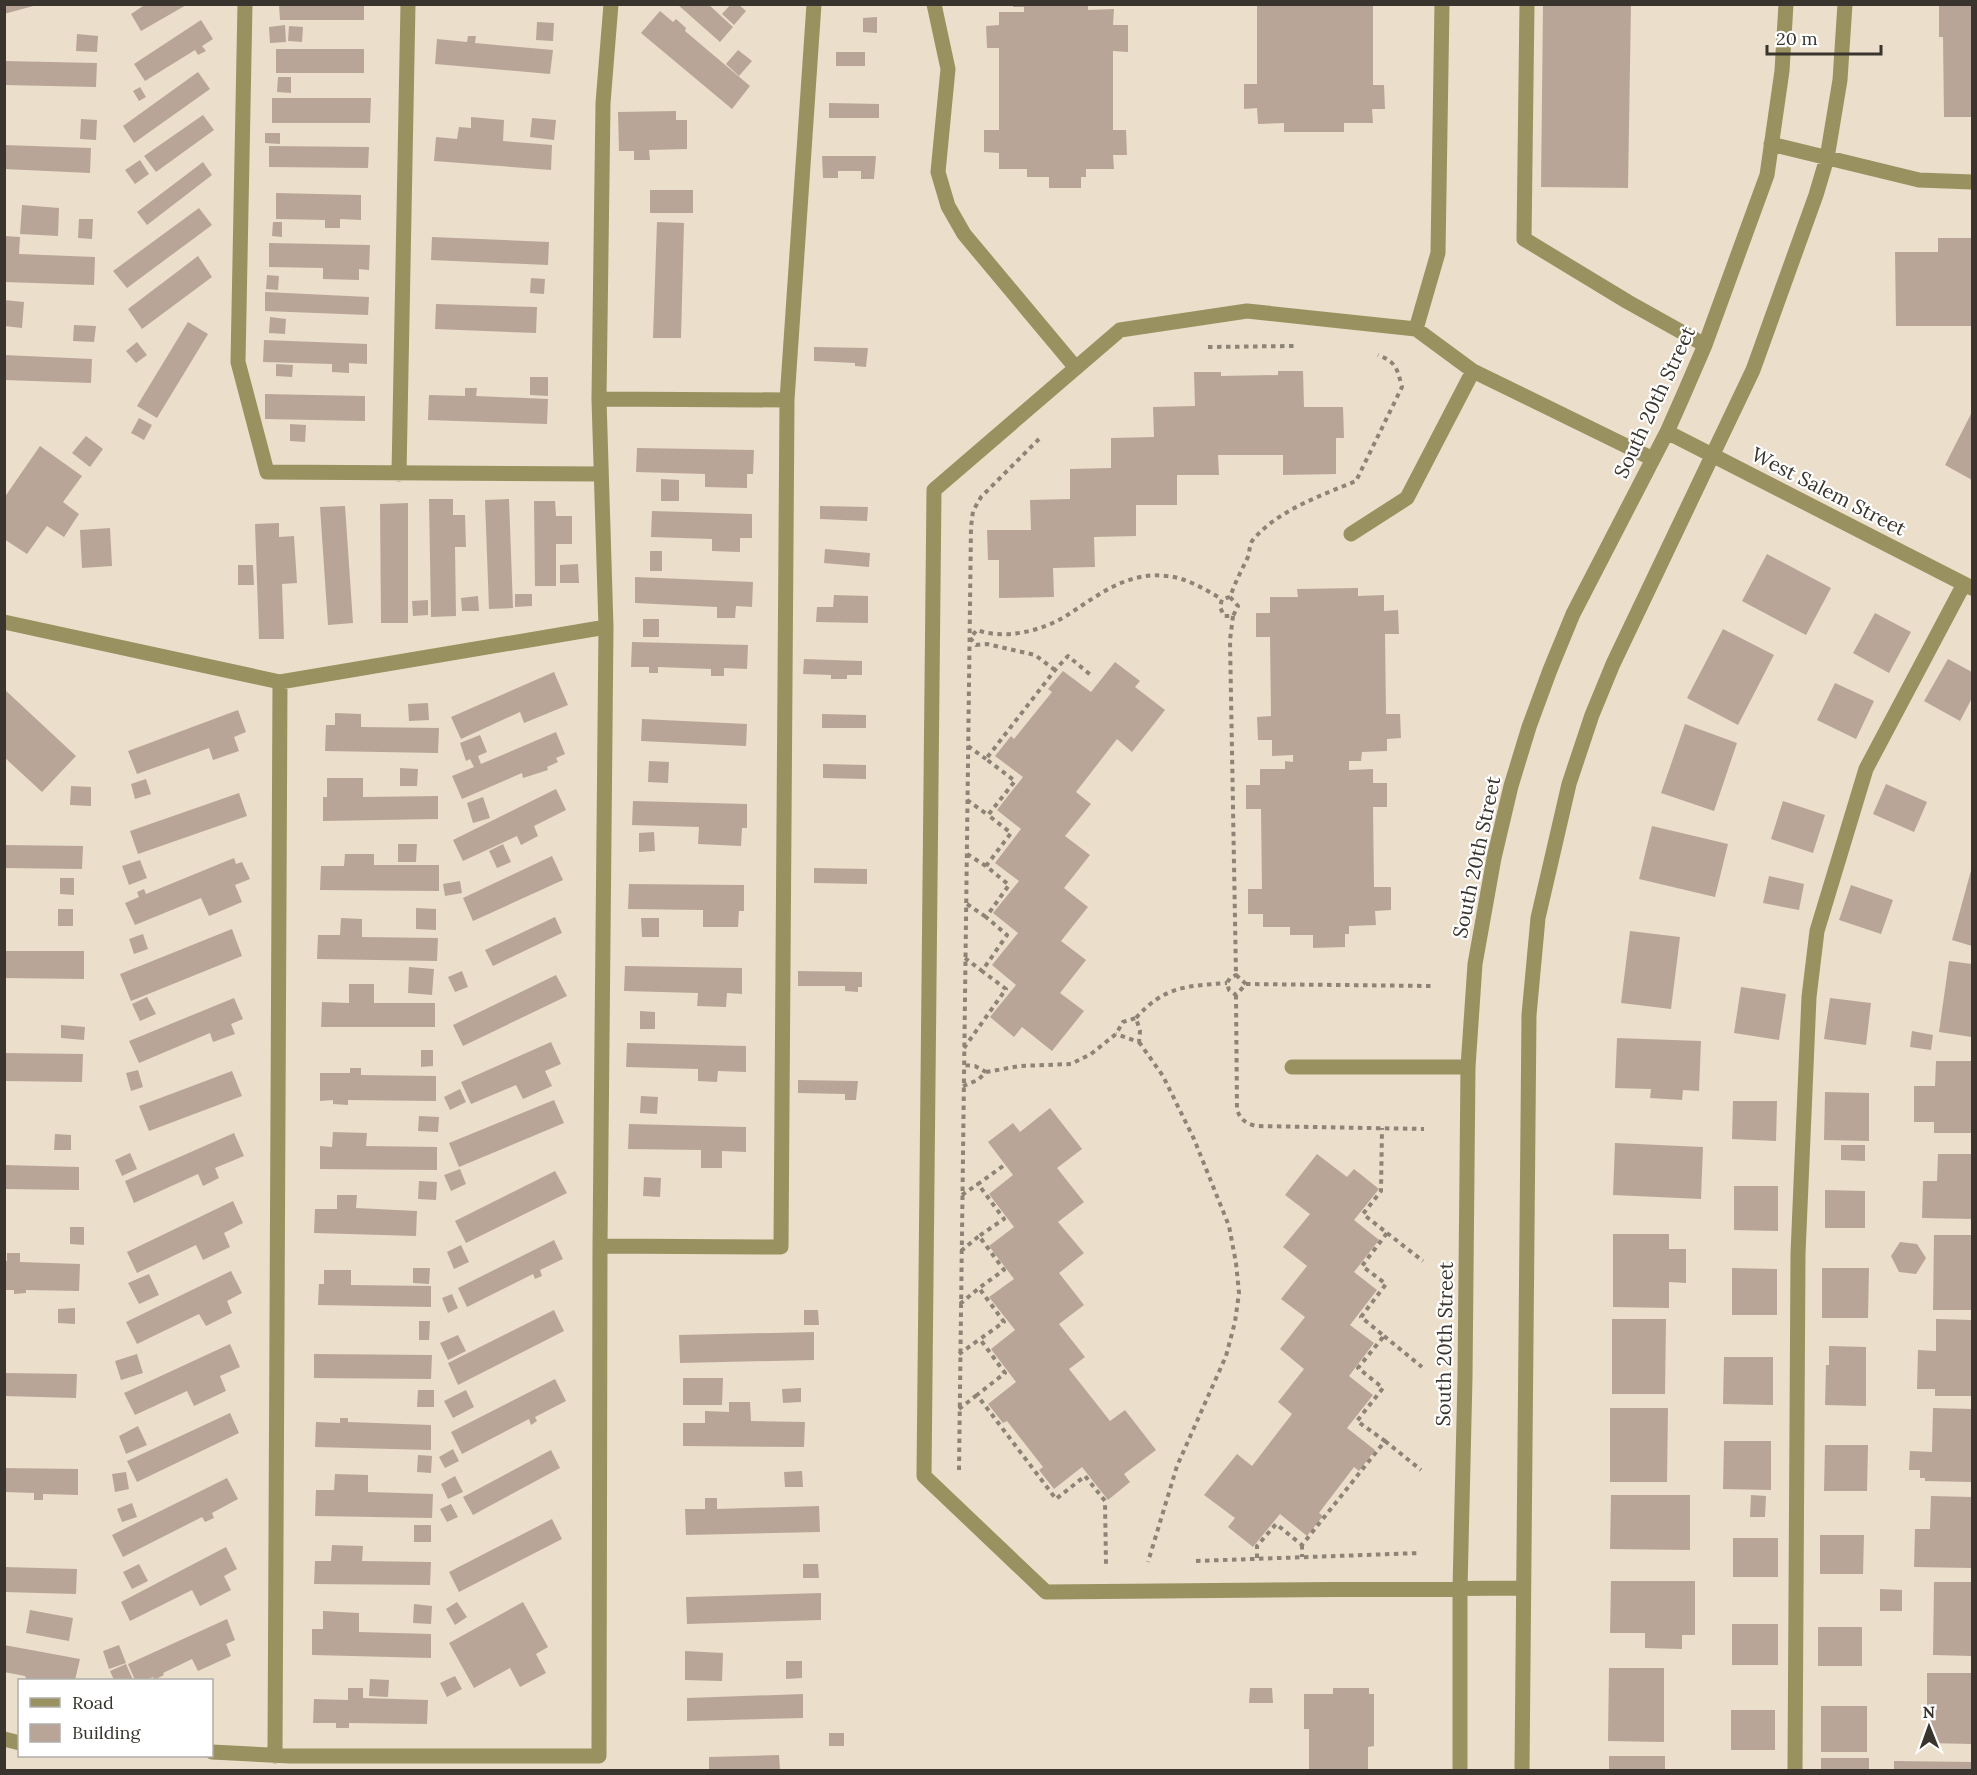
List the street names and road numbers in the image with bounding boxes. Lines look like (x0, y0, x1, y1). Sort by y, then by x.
street label: South 20th Street (1608, 322, 1700, 482)
street label: West Salem Street (1748, 441, 1911, 541)
street label: South 20th Street (1447, 774, 1505, 940)
street label: South 20th Street (1430, 1261, 1458, 1427)

